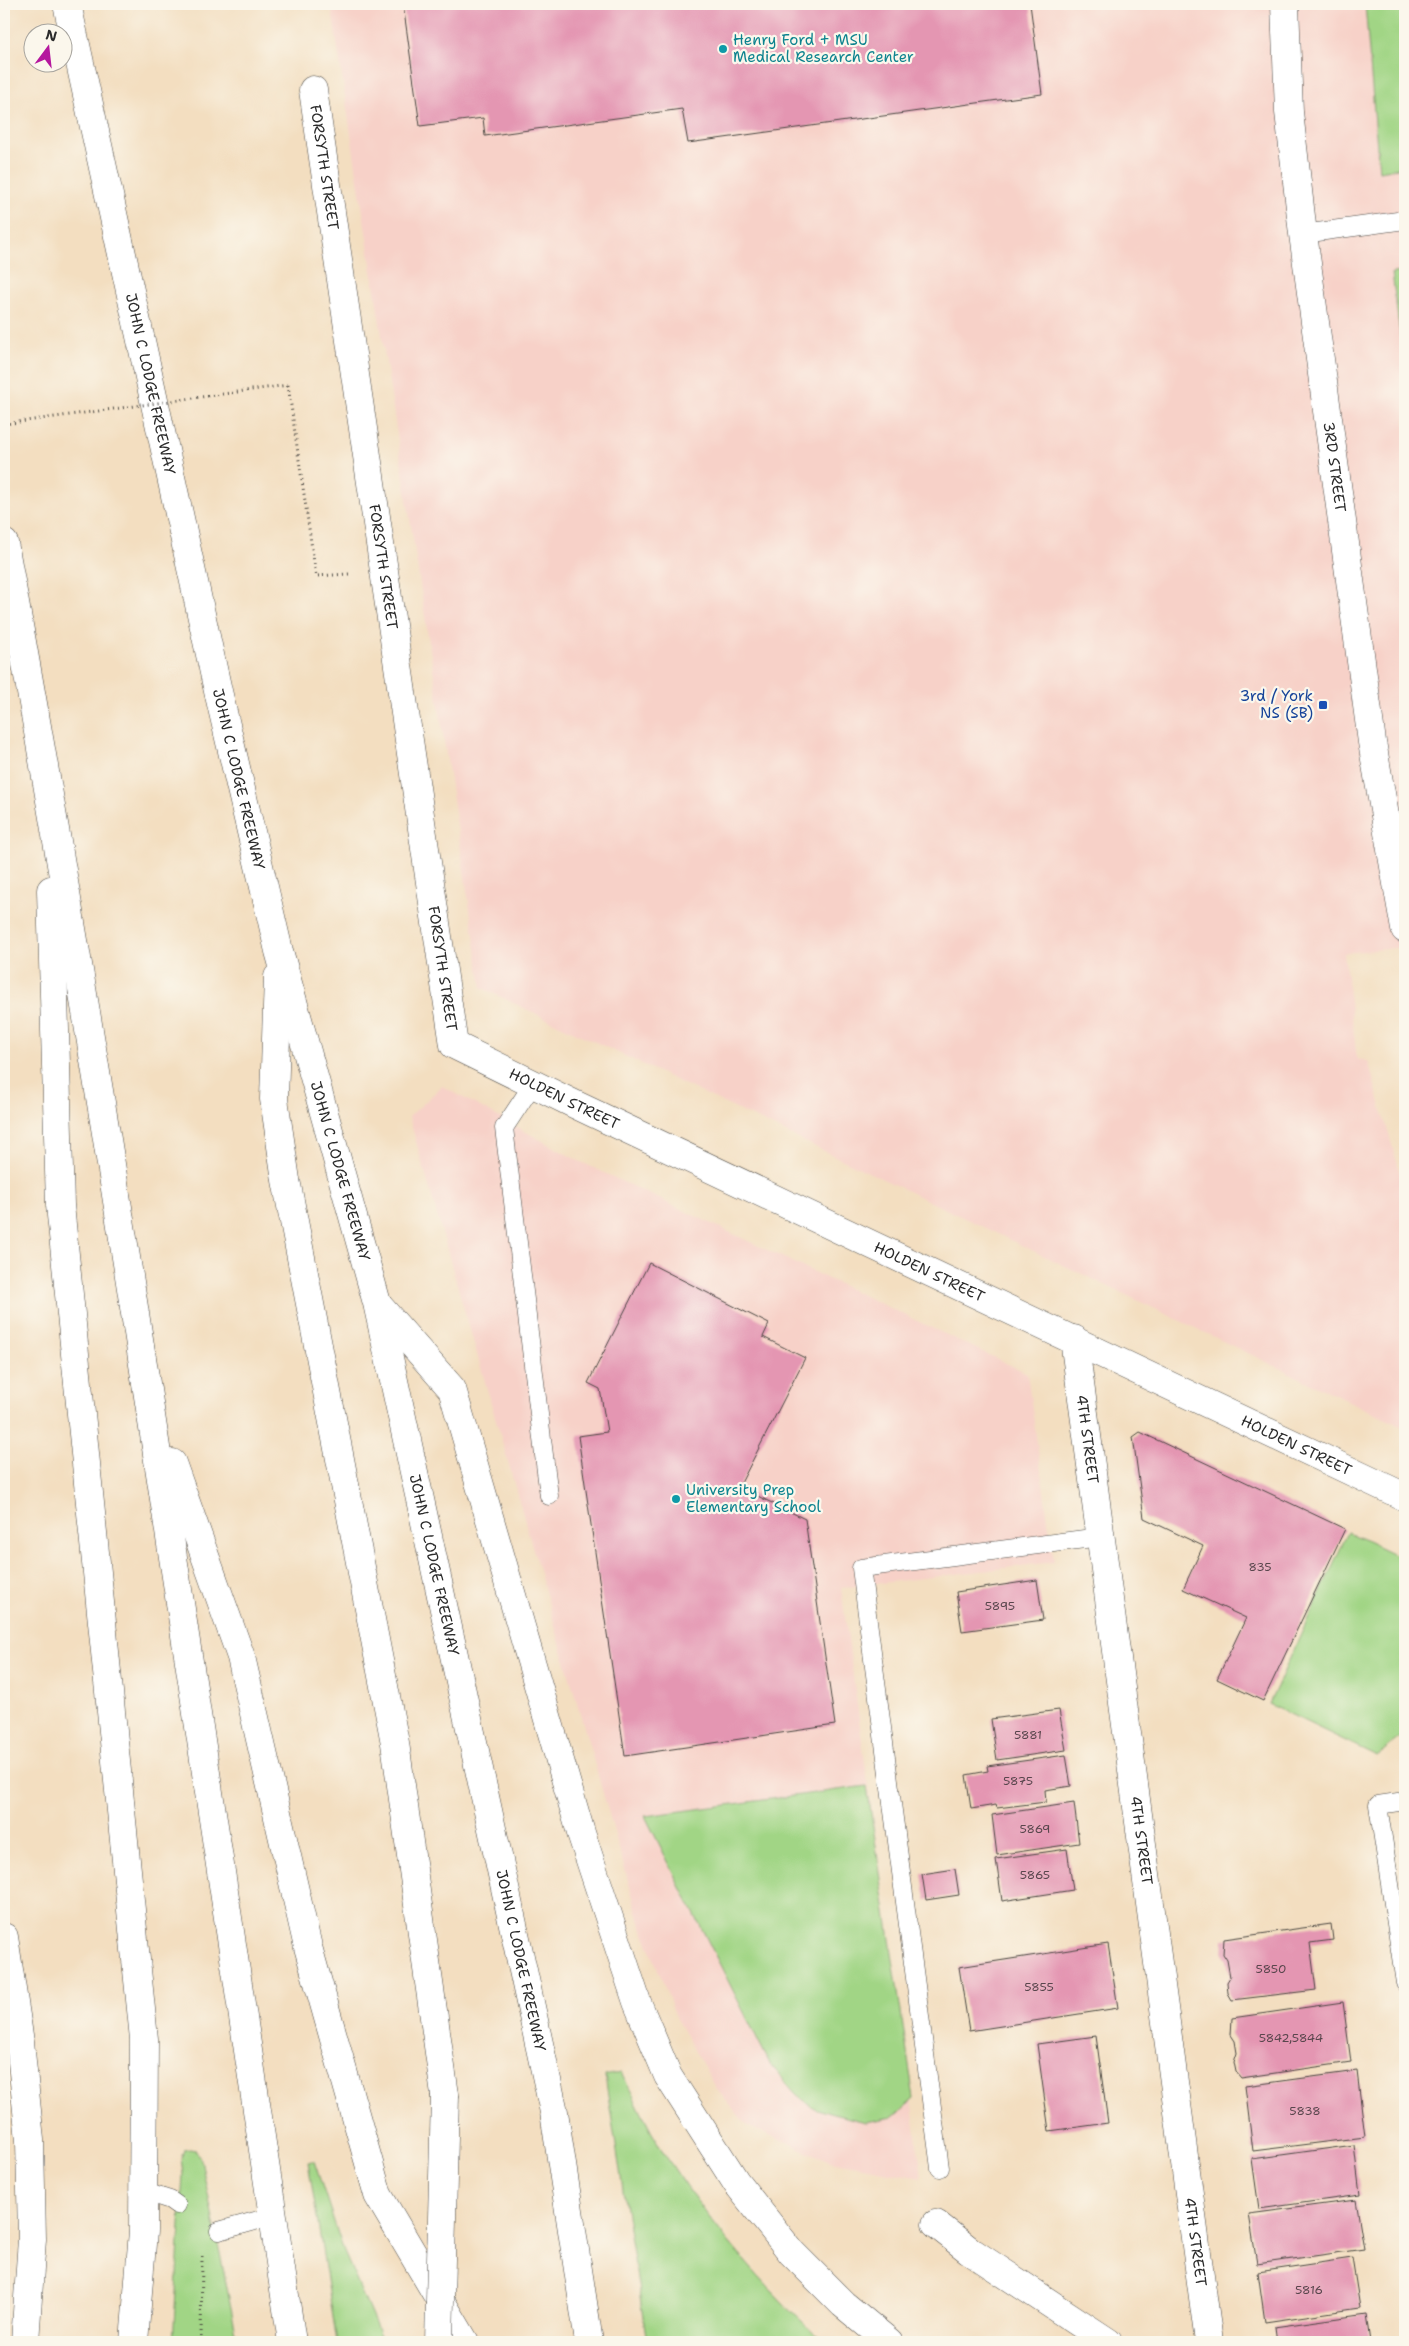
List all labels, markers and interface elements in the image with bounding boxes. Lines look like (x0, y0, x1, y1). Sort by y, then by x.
north arrow (22, 22, 72, 72)
text: N (44, 25, 59, 46)
place label: Henry Ford + MSU Medical Research Center (733, 30, 914, 67)
marker: Henry Ford + MSU Medical Research Center (717, 43, 729, 55)
street label: FORSYTH STREET (305, 103, 344, 231)
street label: JOHN C LODGE FREEWAY (121, 291, 180, 477)
street label: 3RD STREET (1319, 420, 1351, 513)
street label: FORSYTH STREET (364, 503, 403, 631)
place label: 3rd / York NS (SB) (1240, 686, 1313, 723)
street label: JOHN C LODGE FREEWAY (208, 687, 270, 872)
marker: 3rd / York NS (SB) (1317, 699, 1329, 711)
street label: FORSYTH STREET (424, 905, 462, 1032)
street label: HOLDEN STREET (506, 1064, 623, 1134)
street label: JOHN C LODGE FREEWAY (306, 1079, 375, 1263)
street label: HOLDEN STREET (871, 1237, 988, 1307)
street label: 4TH STREET (1072, 1393, 1103, 1485)
street label: HOLDEN STREET (1238, 1411, 1355, 1480)
street label: JOHN C LODGE FREEWAY (405, 1472, 464, 1658)
place label: University Prep Elementary School (686, 1480, 822, 1517)
marker: University Prep Elementary School (670, 1493, 682, 1505)
house number: 835 (1248, 1559, 1272, 1575)
house number: 5895 (985, 1598, 1015, 1614)
house number: 5881 (1014, 1727, 1042, 1743)
house number: 5875 (1003, 1773, 1033, 1789)
street label: 4TH STREET (1126, 1795, 1157, 1886)
house number: 5869 (1019, 1821, 1051, 1837)
house number: 5865 (1020, 1867, 1050, 1883)
street label: JOHN C LODGE FREEWAY (491, 1868, 550, 2053)
house number: 5850 (1256, 1961, 1286, 1977)
house number: 5855 (1024, 1979, 1054, 1995)
house number: 5842,5844 (1259, 2030, 1323, 2046)
house number: 5838 (1289, 2103, 1321, 2119)
street label: 4TH STREET (1180, 2196, 1211, 2288)
house number: 5816 (1295, 2282, 1323, 2298)

